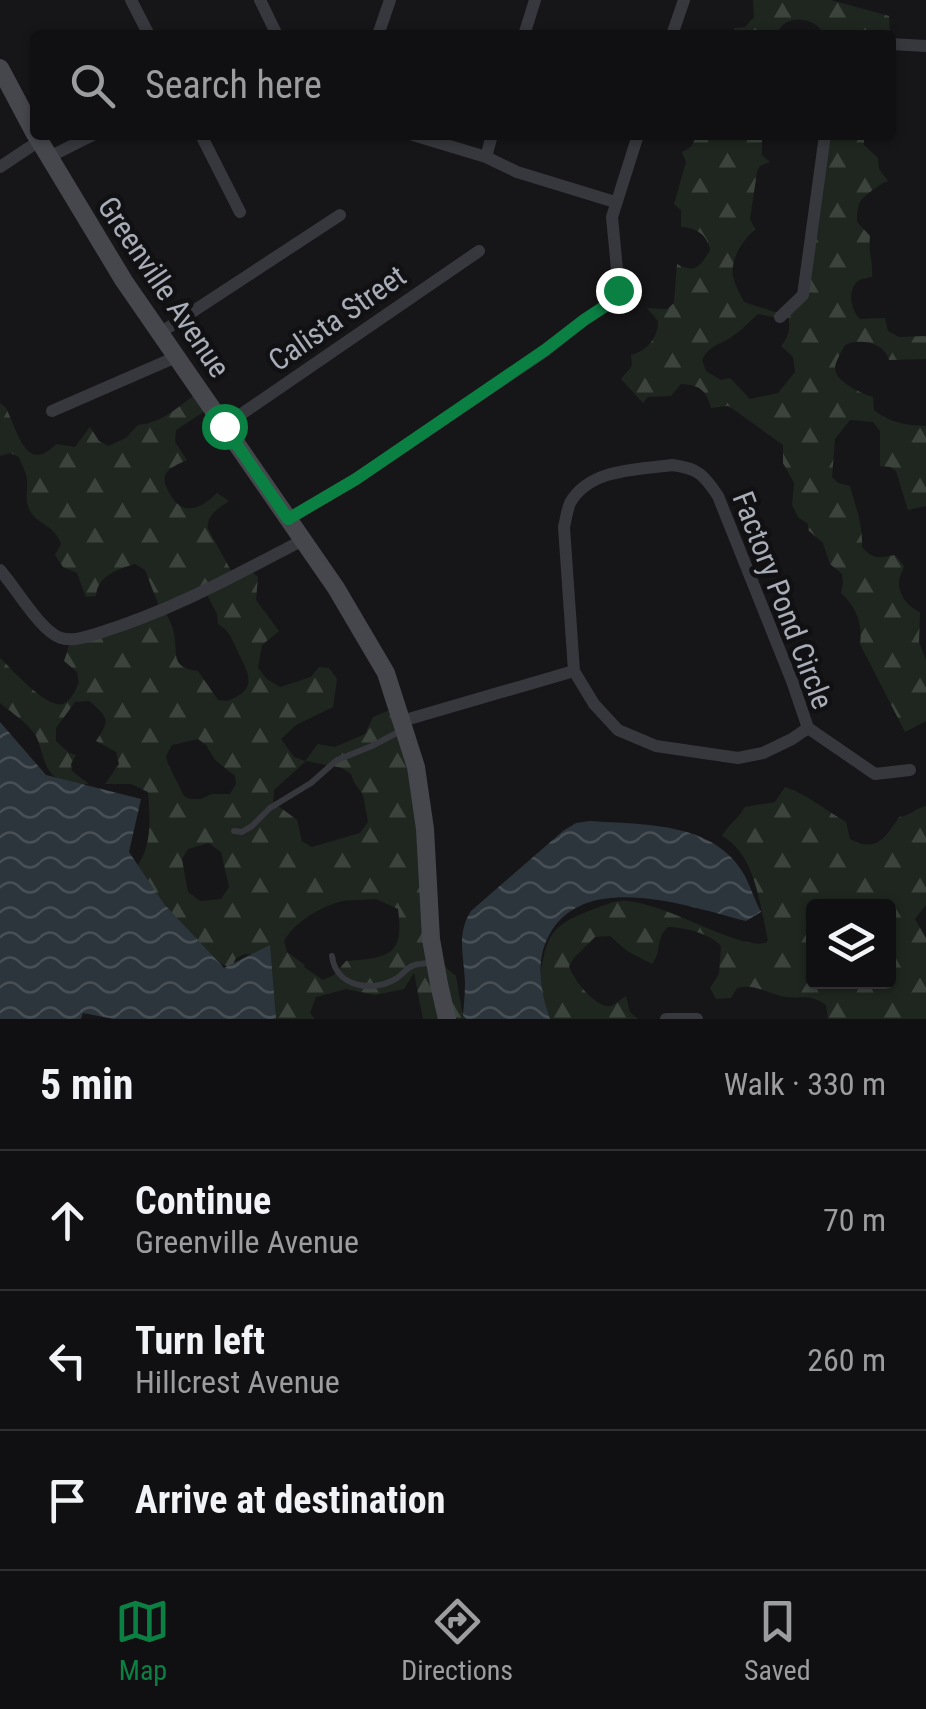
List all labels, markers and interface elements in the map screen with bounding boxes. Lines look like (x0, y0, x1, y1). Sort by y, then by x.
search box (30, 30, 896, 140)
icon: search (65, 58, 120, 113)
text: Search here (145, 63, 322, 107)
street label: Greenville Avenue (91, 190, 237, 384)
street label: Calista Street (262, 258, 412, 378)
route end (596, 268, 642, 314)
route start (202, 404, 248, 450)
street label: Factory Pond Circle (725, 486, 841, 714)
map controls (806, 899, 896, 989)
button: layers (806, 899, 896, 989)
text: 5 min (40, 1060, 133, 1109)
text: Walk · 330 m (724, 1065, 886, 1103)
text: Continue (135, 1179, 271, 1223)
icon: ahead (40, 1193, 95, 1248)
text: 70 m (823, 1201, 886, 1239)
text: Greenville Avenue (135, 1223, 359, 1261)
text: Turn left (135, 1319, 265, 1363)
icon: left (40, 1333, 95, 1388)
text: 260 m (807, 1341, 886, 1379)
text: Hillcrest Avenue (135, 1363, 340, 1401)
icon: arrive (40, 1473, 95, 1528)
text: Arrive at destination (135, 1478, 445, 1522)
tab: Map (115, 1594, 170, 1687)
tab: Directions (401, 1594, 513, 1687)
tab: Saved (744, 1594, 811, 1687)

